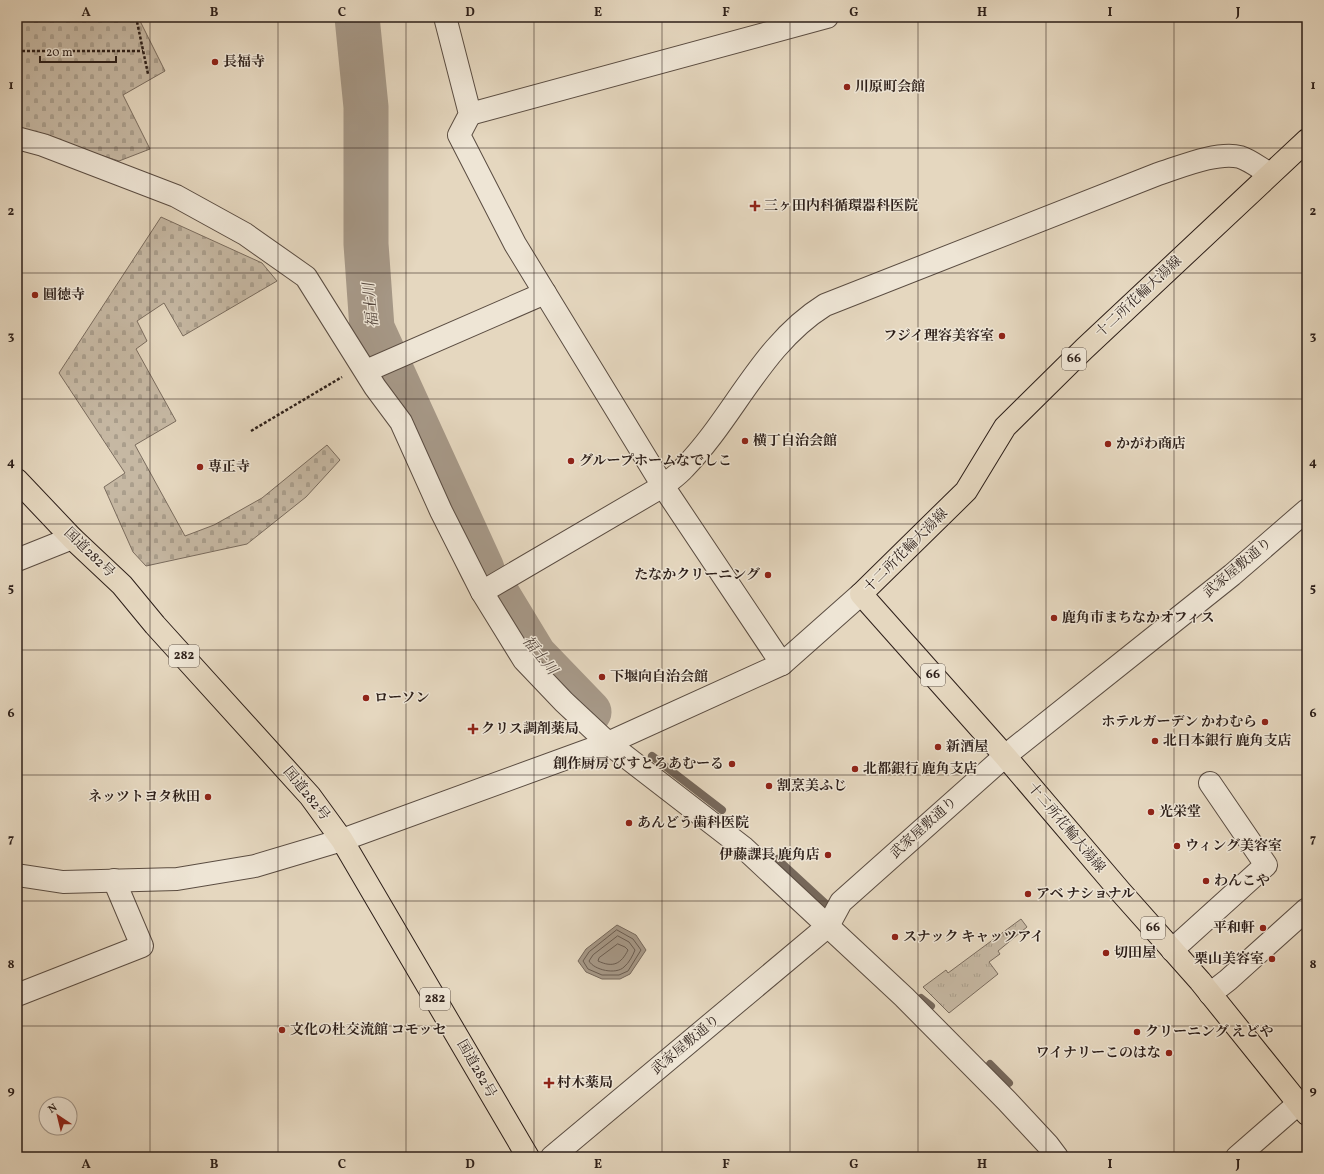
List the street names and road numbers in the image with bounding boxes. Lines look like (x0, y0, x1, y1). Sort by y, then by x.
street label: 十二所花輪大湯線 (1092, 252, 1186, 342)
road number: 66 (1062, 348, 1086, 370)
street label: 十二所花輪大湯線 (860, 505, 952, 597)
street label: 国道282号 (59, 524, 119, 582)
street label: 武家屋敷通り (1200, 534, 1276, 602)
road number: 282 (169, 645, 199, 667)
road number: 66 (921, 664, 945, 686)
street label: 国道282号 (278, 763, 334, 825)
street label: 十二所花輪大湯線 (1023, 779, 1109, 877)
street label: 武家屋敷通り (886, 793, 962, 863)
road number: 66 (1141, 917, 1165, 939)
road number: 282 (420, 988, 450, 1010)
street label: 武家屋敷通り (648, 1011, 724, 1079)
street label: 国道282号 (452, 1036, 500, 1102)

